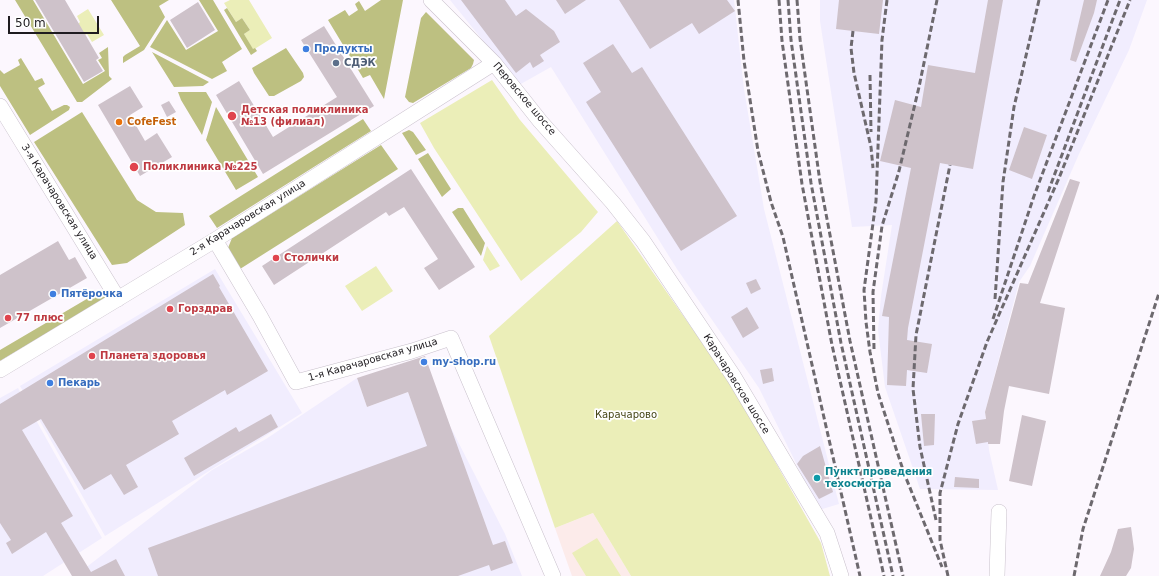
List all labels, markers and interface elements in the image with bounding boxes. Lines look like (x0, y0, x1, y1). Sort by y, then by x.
scale bar (10, 8, 101, 34)
text: 50 m (15, 16, 46, 30)
place label: Продукты (314, 43, 373, 55)
marker: Продукты (301, 44, 311, 54)
place label: СДЭК (344, 57, 376, 69)
marker: СДЭК (331, 58, 341, 68)
street label: Перовское шоссе (490, 60, 558, 138)
place label: Детская поликлиника №13 (филиал) (241, 104, 369, 128)
marker: Детская поликлиника №13 (филиал) (226, 110, 238, 122)
place label: CofeFest (127, 116, 176, 128)
marker: CofeFest (114, 117, 124, 127)
street label: 3-я Карачаровская улица (18, 142, 100, 262)
marker: Поликлиника №225 (128, 161, 140, 173)
place label: Поликлиника №225 (143, 161, 258, 173)
street label: 2-я Карачаровская улица (188, 177, 308, 259)
place label: Столички (284, 252, 339, 264)
marker: Столички (271, 253, 281, 263)
place label: Пятёрочка (61, 288, 123, 300)
marker: Пятёрочка (48, 289, 58, 299)
place label: Горздрав (178, 303, 233, 315)
marker: Горздрав (165, 304, 175, 314)
place label: 77 плюс (16, 312, 63, 324)
marker: 77 плюс (3, 313, 13, 323)
street label: Карачаровское шоссе (700, 332, 772, 436)
street label: 1-я Карачаровская улица (307, 336, 439, 384)
place label: Планета здоровья (100, 350, 206, 362)
marker: Планета здоровья (87, 351, 97, 361)
place label: my-shop.ru (432, 356, 496, 368)
marker: my-shop.ru (419, 357, 429, 367)
place label: Пекарь (58, 377, 100, 389)
marker: Пекарь (45, 378, 55, 388)
park label: Карачарово (595, 409, 657, 421)
place label: Пункт проведения техосмотра (825, 466, 932, 490)
marker: Пункт проведения техосмотра (812, 473, 822, 483)

